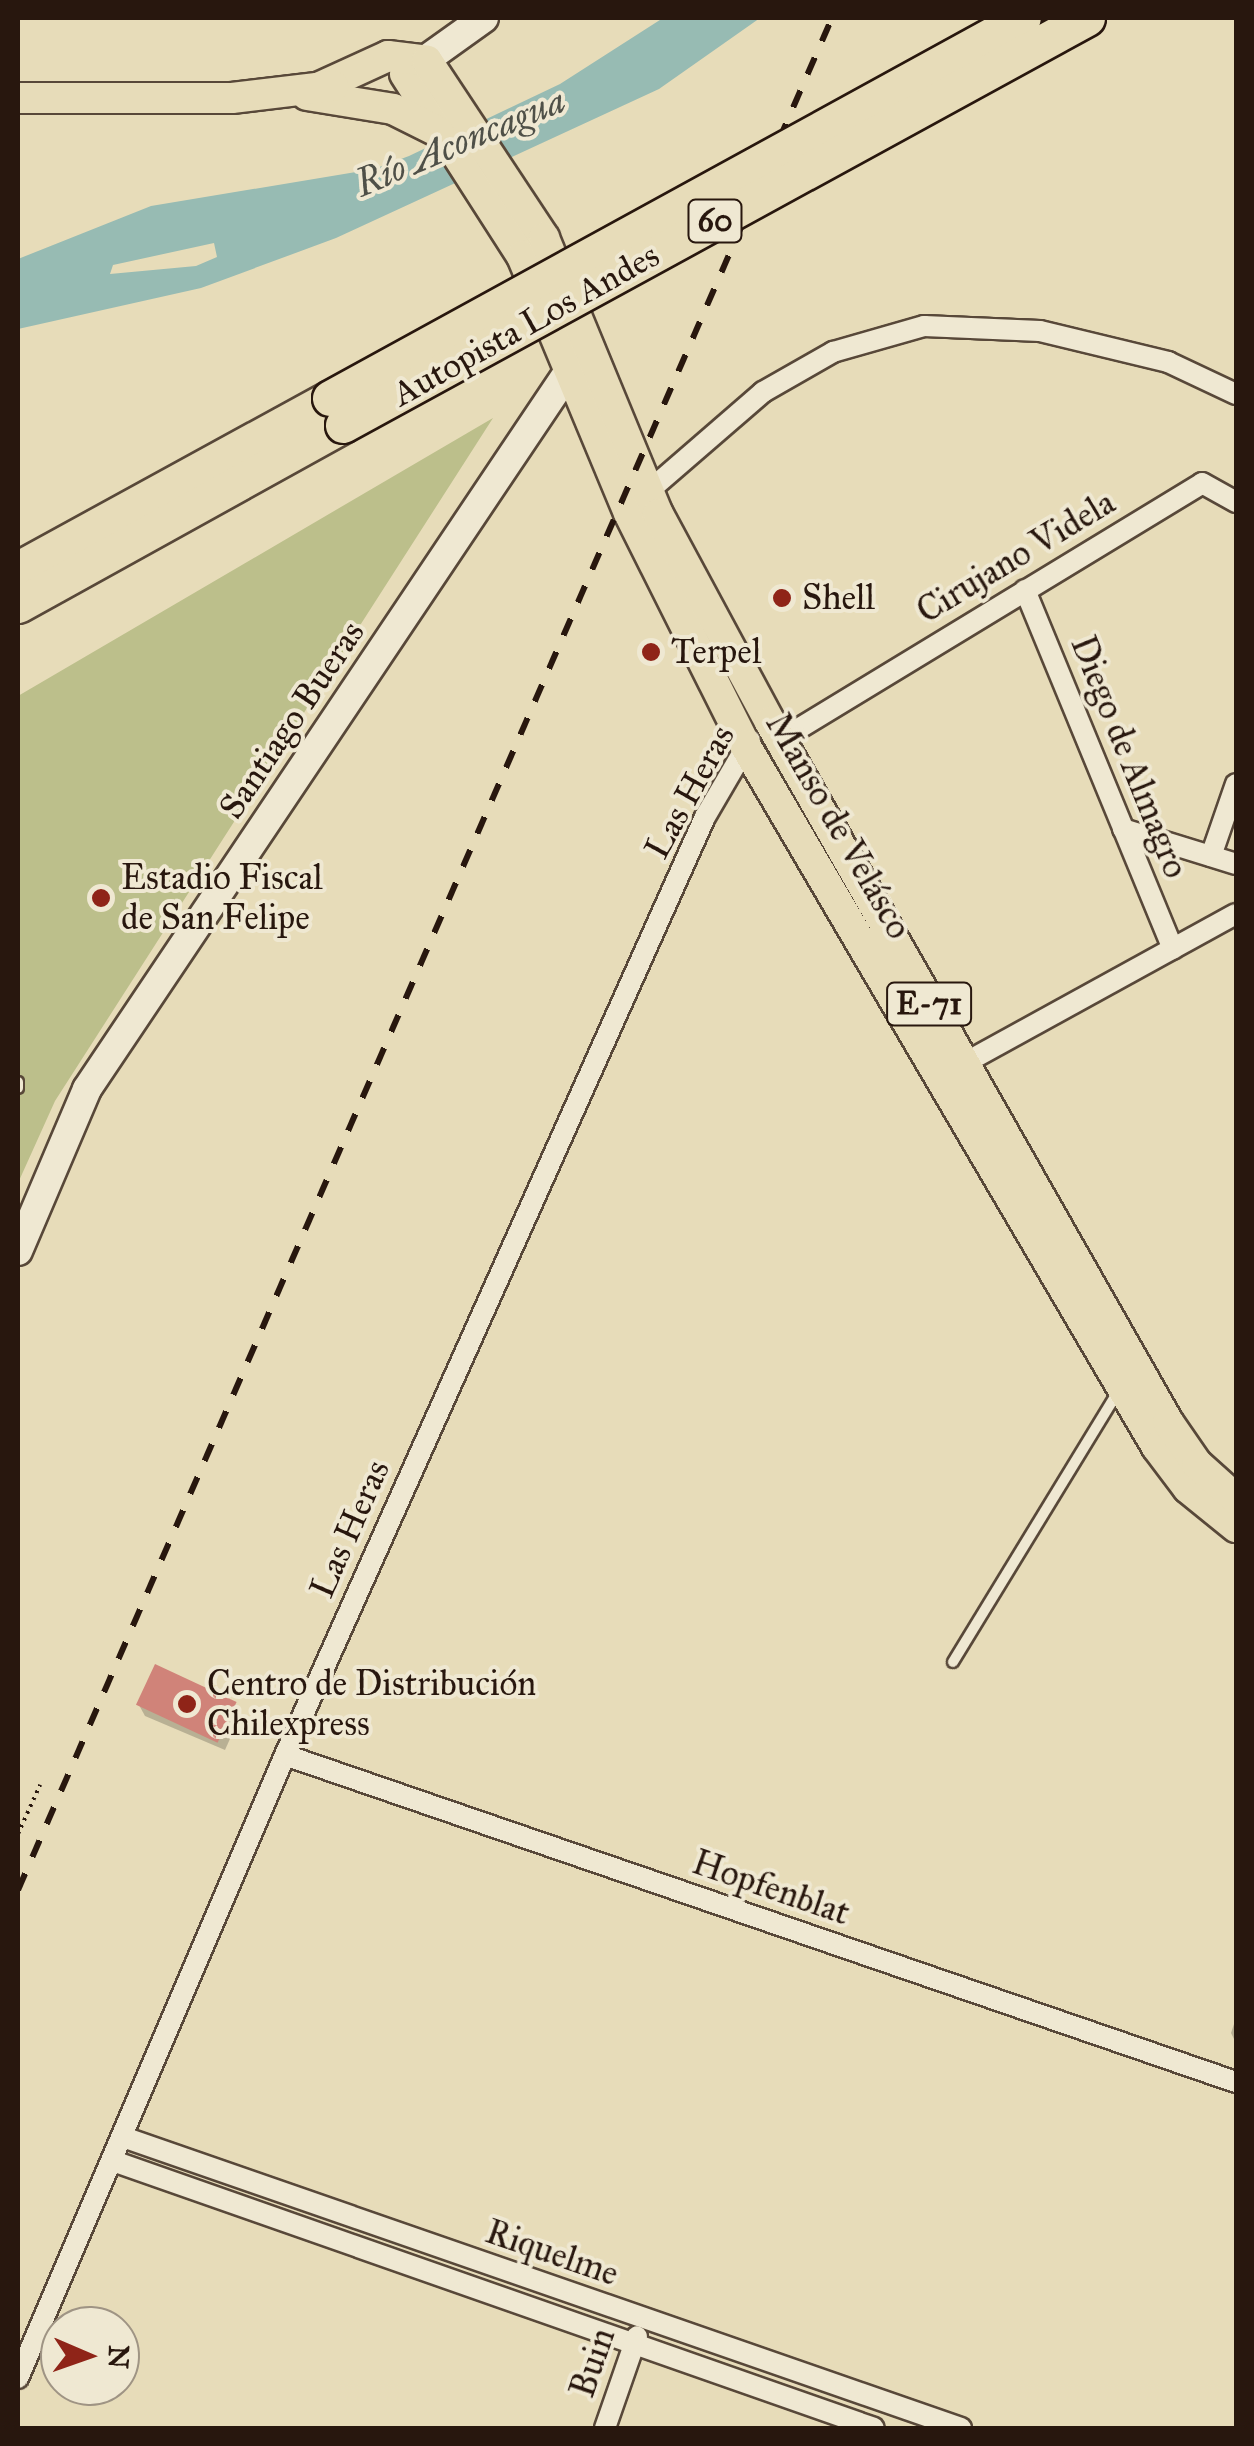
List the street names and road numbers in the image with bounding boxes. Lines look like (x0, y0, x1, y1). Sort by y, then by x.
road number: 60 (685, 194, 745, 248)
street label: Autopista Los Andes (385, 234, 667, 416)
street label: Cirujano Videla (909, 481, 1123, 633)
street label: Santiago Bueras (210, 613, 374, 827)
street label: Diego de Almagro (1061, 630, 1197, 884)
street label: Manso de Velásco (756, 706, 920, 946)
street label: Las Heras (636, 718, 744, 866)
road number: E-71 (884, 977, 974, 1031)
street label: Las Heras (301, 1454, 399, 1604)
street label: Hopfenblat (687, 1842, 855, 1934)
street label: Riquelme (480, 2211, 624, 2295)
street label: Buin (562, 2323, 624, 2403)

